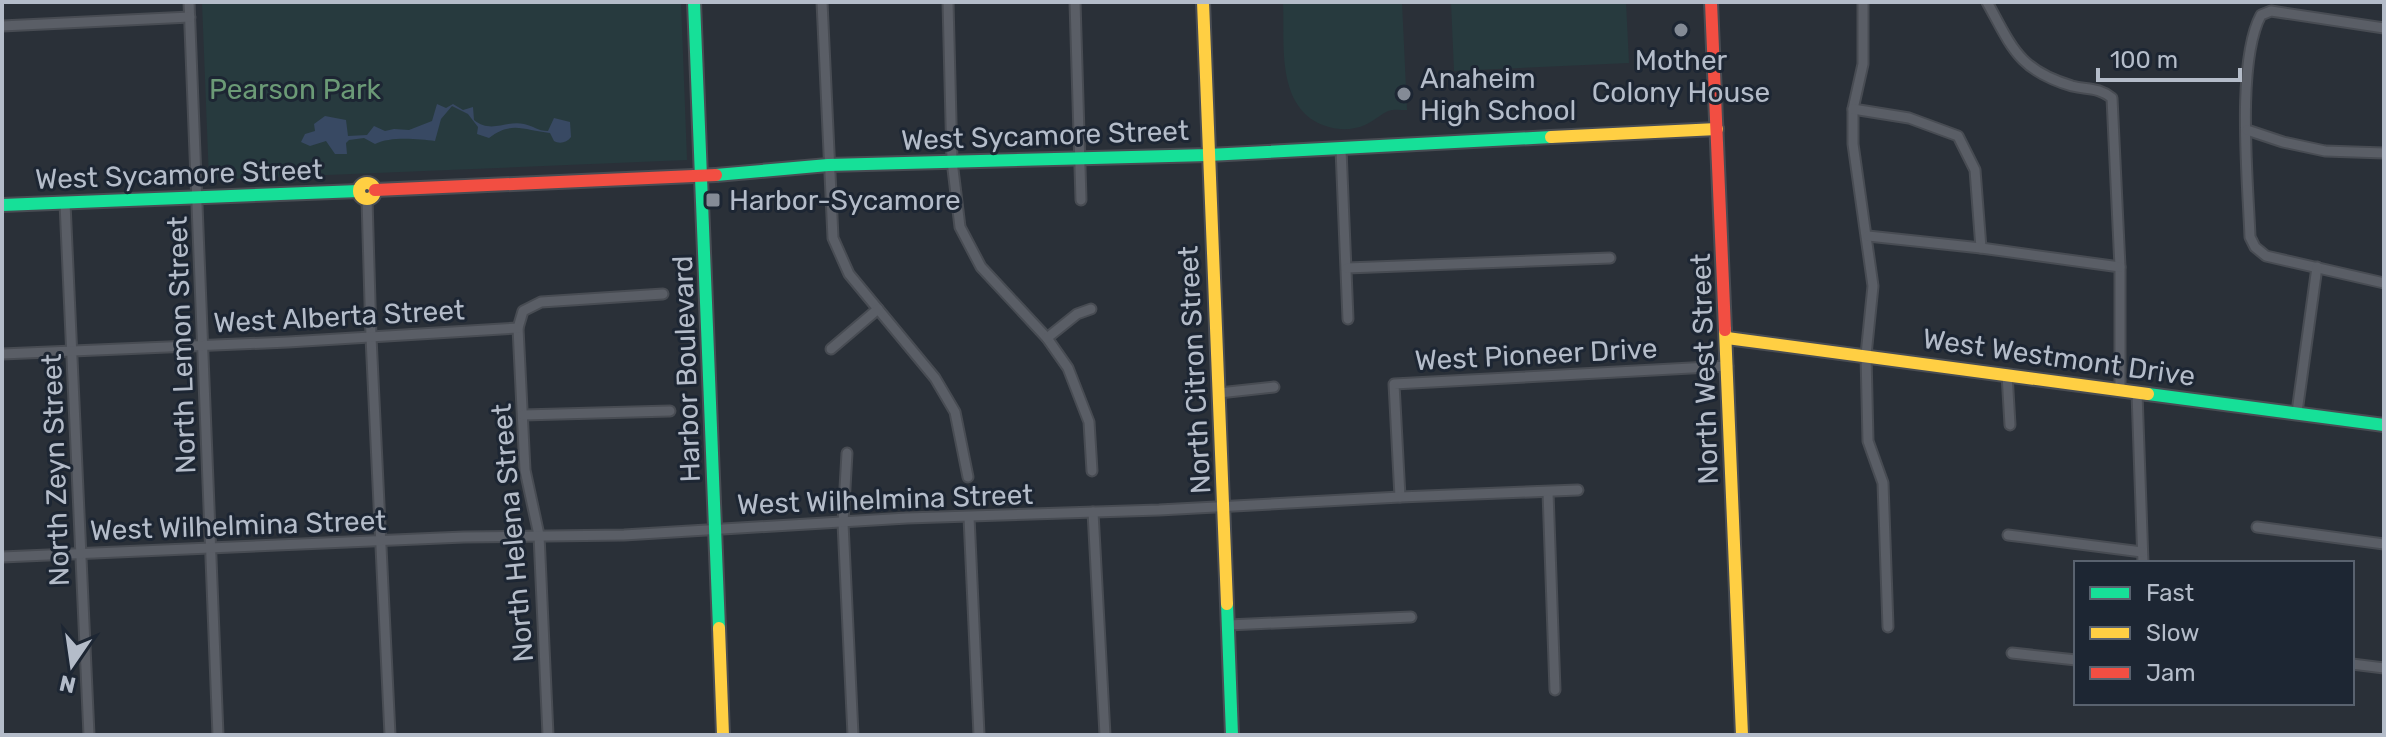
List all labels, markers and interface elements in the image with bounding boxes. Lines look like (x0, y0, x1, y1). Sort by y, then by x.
marker: Mother Colony House (1672, 21, 1690, 39)
scale bar (2098, 32, 2240, 82)
place label: Mother Colony House (1592, 44, 1770, 109)
text: 100 m (2110, 46, 2178, 74)
place label: Anaheim High School (1420, 62, 1576, 127)
park label: Pearson Park (209, 73, 382, 106)
marker: Anaheim High School (1395, 85, 1413, 103)
street label: West Sycamore Street (901, 114, 1189, 157)
street label: West Sycamore Street (35, 153, 323, 196)
place label: Harbor-Sycamore (729, 184, 961, 217)
marker: Harbor-Sycamore (704, 191, 722, 209)
street label: North Lemon Street (161, 215, 202, 474)
street label: North Citron Street (1172, 245, 1217, 495)
street label: North West Street (1684, 253, 1725, 485)
street label: Harbor Boulevard (666, 255, 707, 483)
street label: West Alberta Street (213, 293, 466, 340)
street label: West Westmont Drive (1921, 322, 2197, 393)
street label: West Pioneer Drive (1414, 332, 1658, 377)
street label: North Zeyn Street (35, 353, 76, 587)
street label: North Helena Street (485, 402, 540, 664)
street label: West Wilhelmina Street (736, 478, 1034, 521)
street label: West Wilhelmina Street (89, 504, 387, 547)
legend (2074, 561, 2354, 705)
text: Fast (2146, 579, 2194, 607)
text: Slow (2146, 619, 2199, 647)
north arrow (32, 625, 112, 705)
text: Jam (2146, 659, 2196, 687)
text: N (57, 669, 78, 699)

